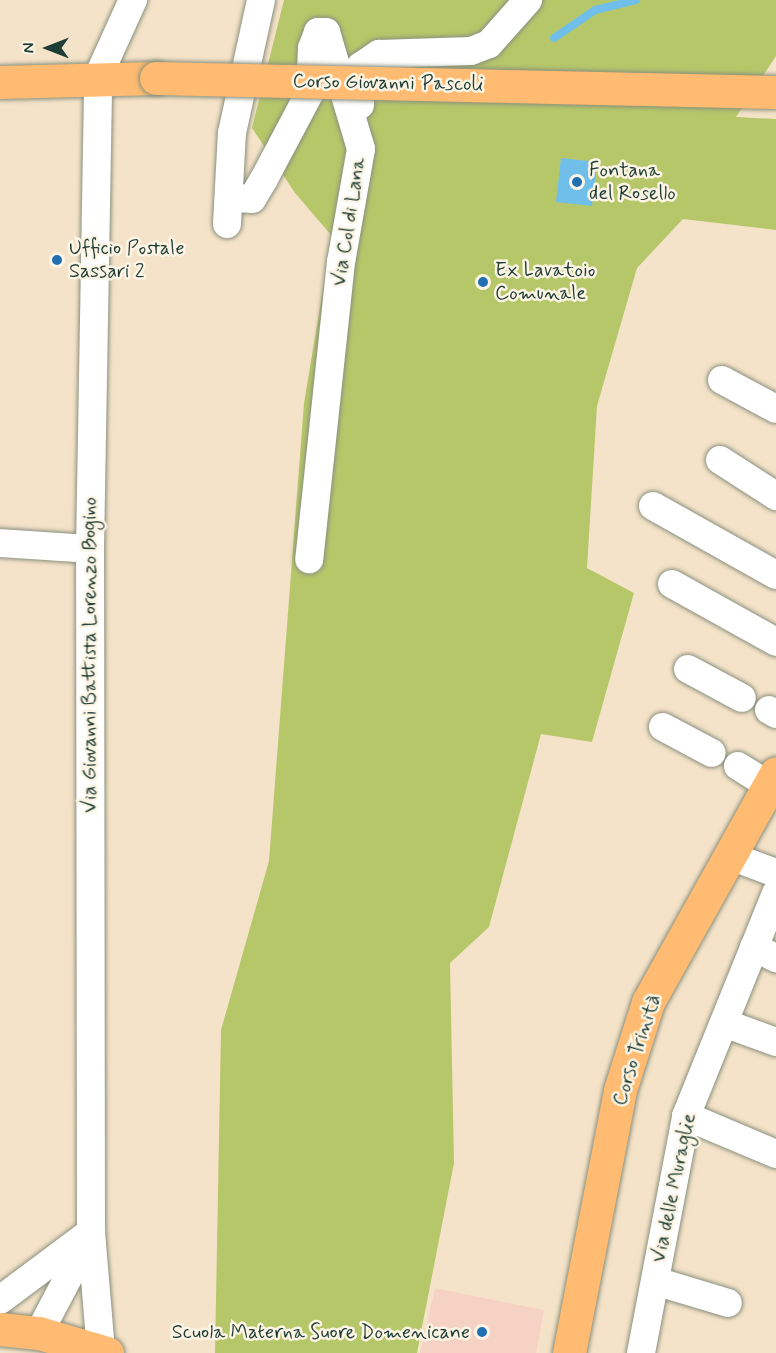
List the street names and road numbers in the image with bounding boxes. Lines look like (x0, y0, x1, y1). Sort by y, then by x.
street label: Corso Giovanni Pascoli (295, 69, 481, 97)
street label: Via Col di Lana (327, 157, 371, 287)
street label: Via Giovanni Battista Lorenzo Bogino (78, 496, 102, 814)
street label: Corso Trinità (608, 991, 666, 1109)
street label: Via delle Muraglie (646, 1111, 702, 1265)

